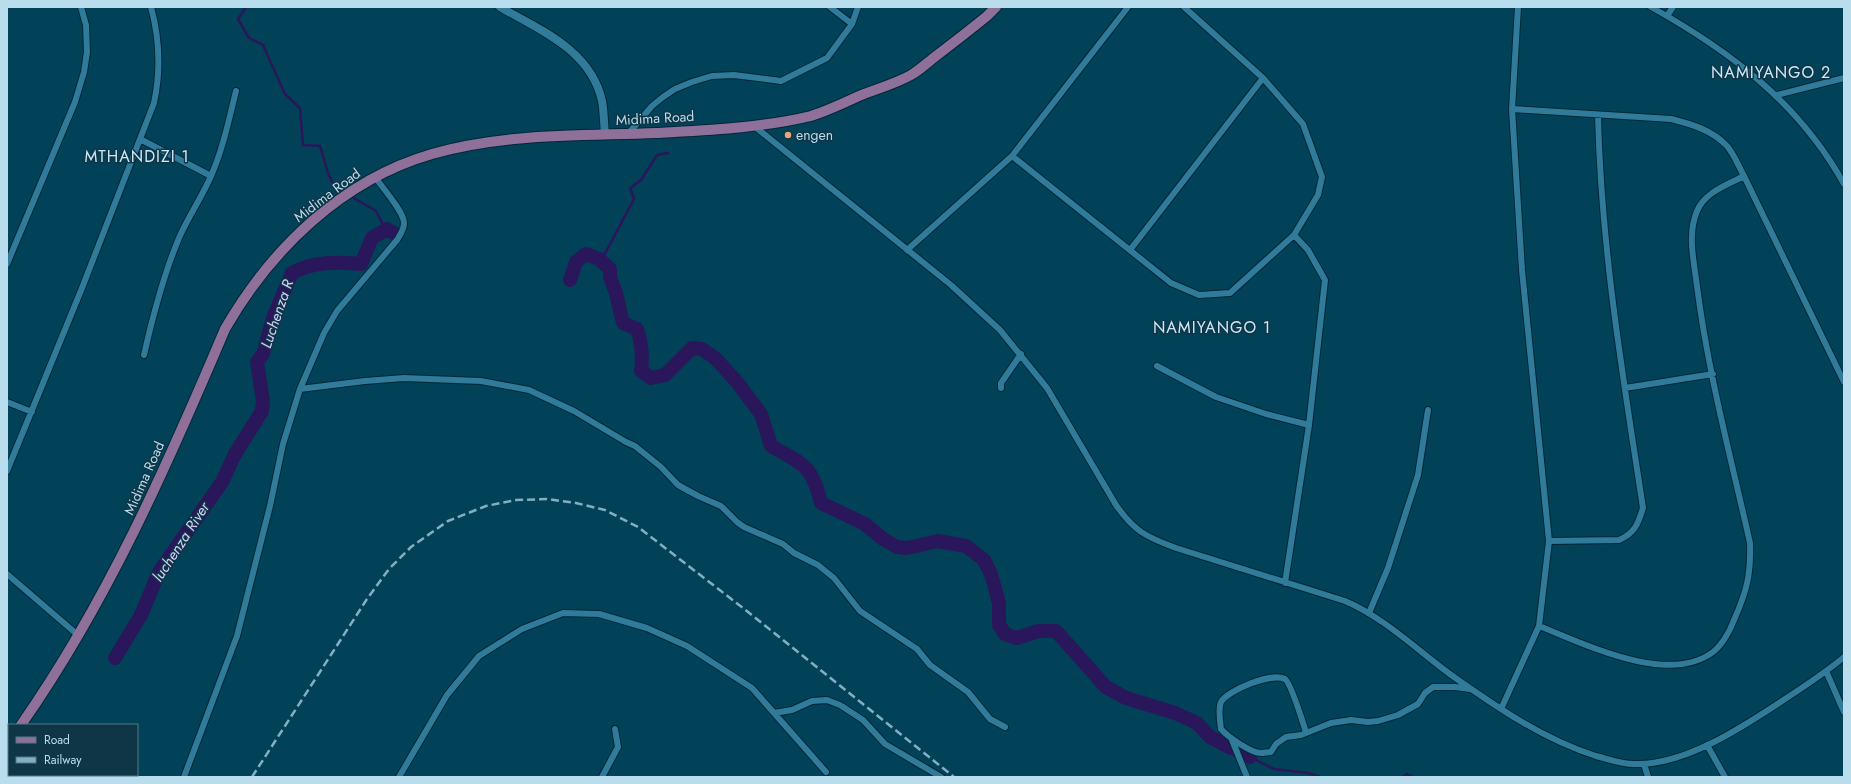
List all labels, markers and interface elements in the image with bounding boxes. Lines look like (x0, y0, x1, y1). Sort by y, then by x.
district label: NAMIYANGO 2 (1711, 61, 1831, 84)
street label: Midima Road (615, 106, 695, 130)
place label: engen (796, 125, 833, 145)
marker: engen (783, 130, 793, 140)
district label: MTHANDIZI 1 (84, 145, 190, 168)
street label: Midima Road (290, 163, 364, 227)
water label: Luchenza R (255, 276, 299, 351)
district label: NAMIYANGO 1 (1153, 316, 1271, 339)
street label: Midima Road (119, 438, 169, 518)
water label: luchenza River (147, 497, 216, 586)
legend (8, 724, 138, 776)
text: Road (44, 731, 70, 749)
text: Railway (44, 751, 82, 769)

